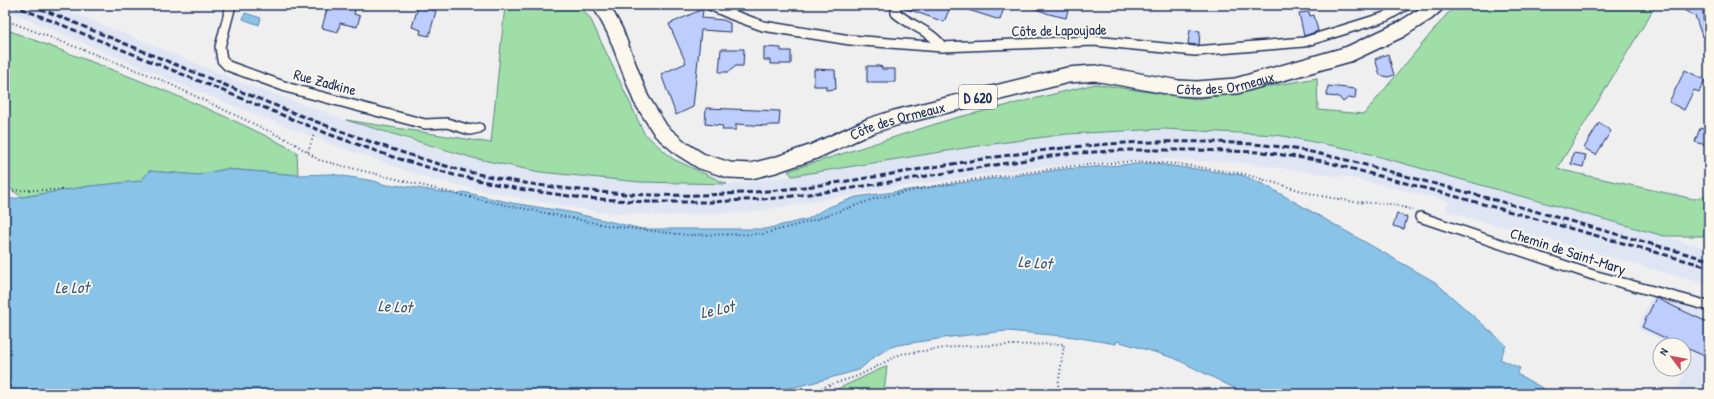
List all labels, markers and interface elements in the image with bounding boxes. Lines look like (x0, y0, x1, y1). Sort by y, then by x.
street label: Côte de Lapoujade (1011, 19, 1107, 41)
street label: Rue Zadkine (291, 64, 359, 100)
street label: Côte des Ormeaux (1176, 65, 1277, 100)
road number: D 620 (959, 85, 997, 109)
street label: Côte des Ormeaux (846, 95, 947, 145)
street label: Chemin de Saint-Mary (1507, 222, 1629, 280)
water label: Le Lot (1017, 250, 1055, 274)
water label: Le Lot (55, 276, 92, 298)
water label: Le Lot (377, 294, 415, 318)
water label: Le Lot (698, 294, 738, 323)
north arrow (1652, 337, 1692, 377)
text: N (1656, 345, 1671, 358)

